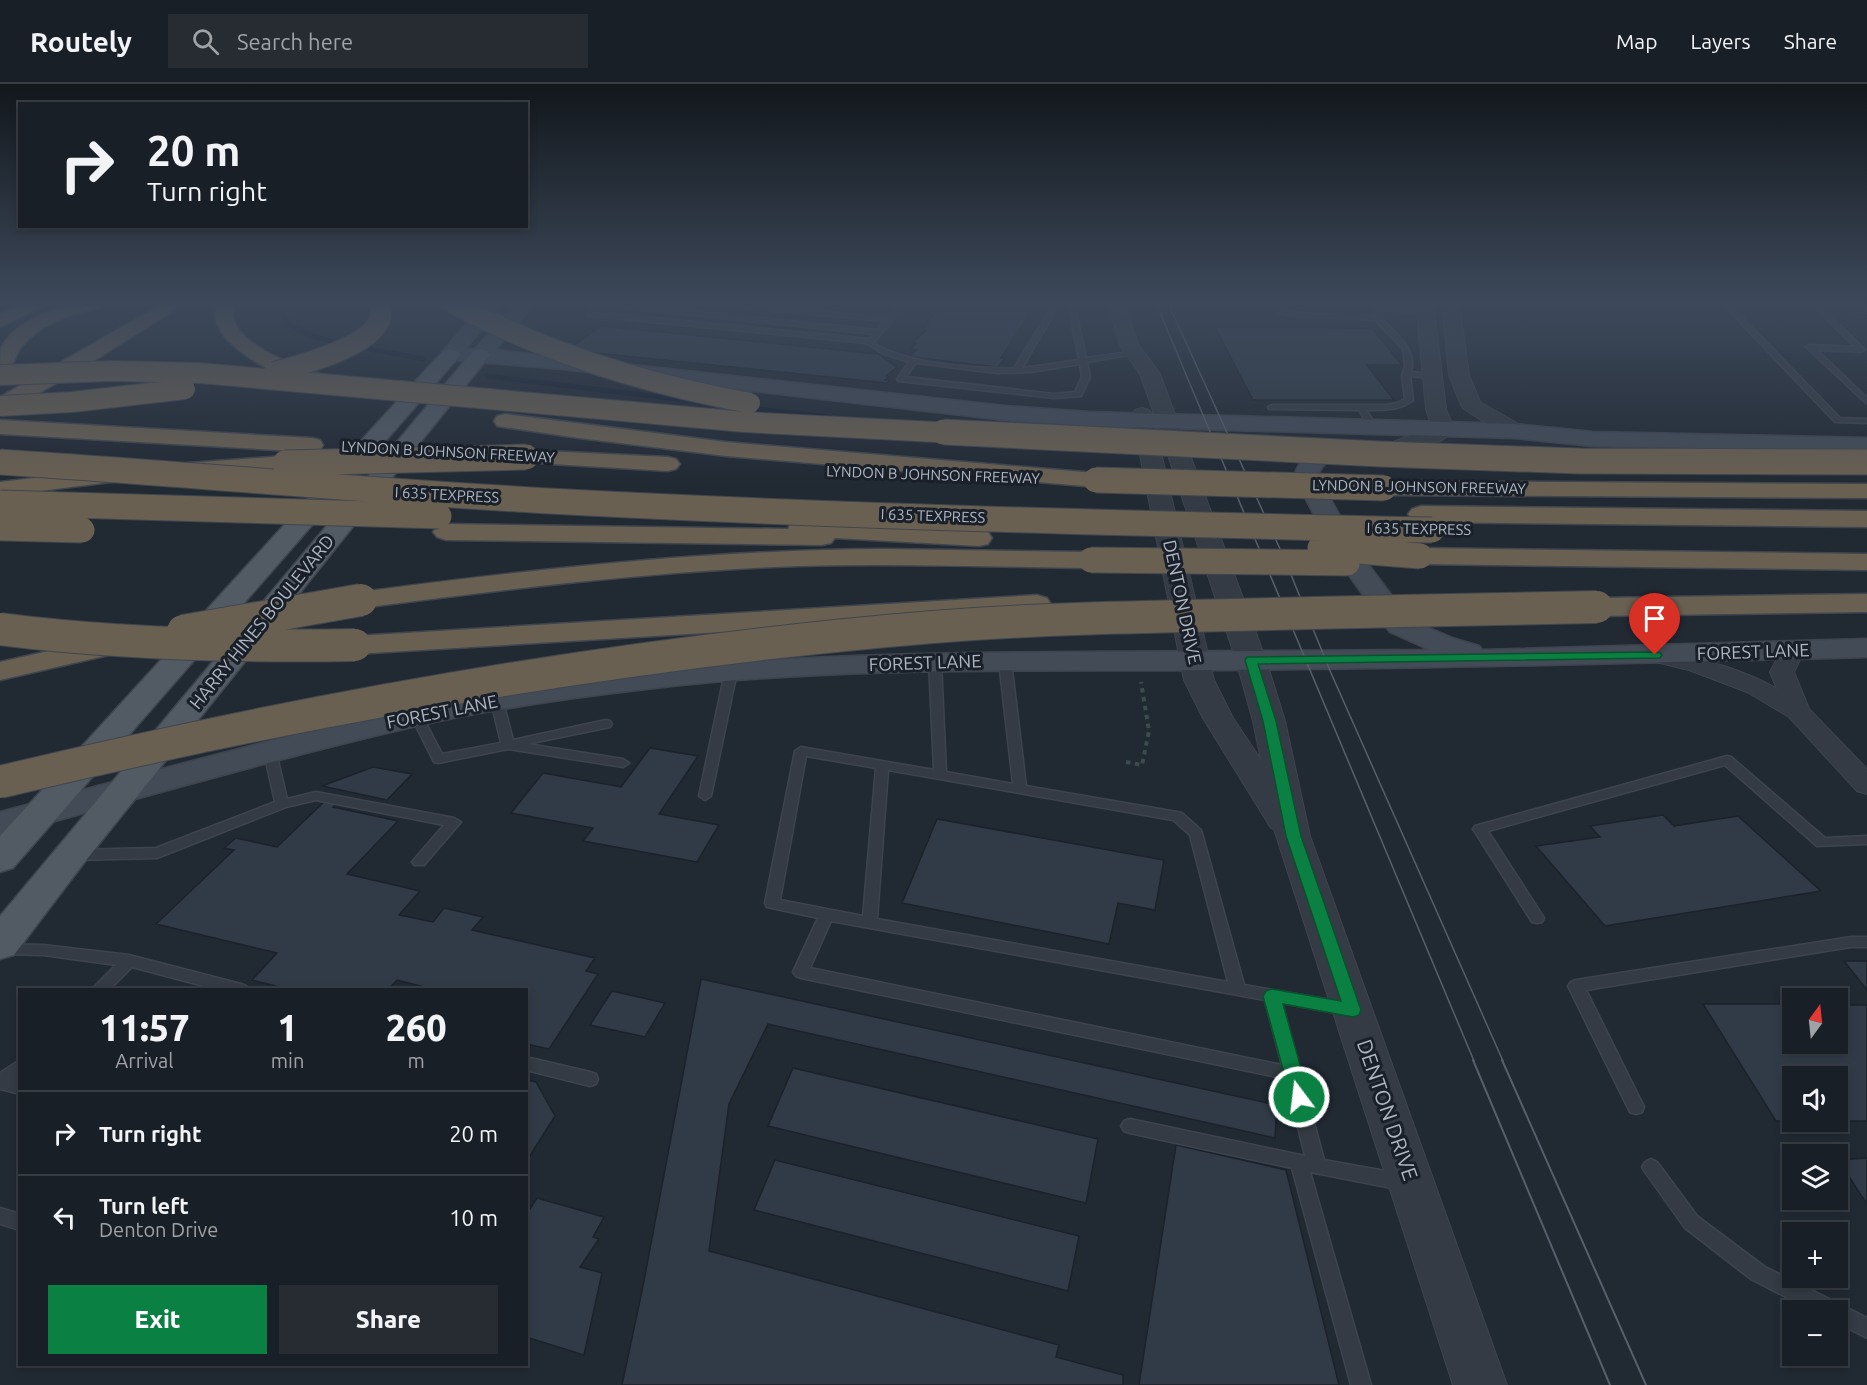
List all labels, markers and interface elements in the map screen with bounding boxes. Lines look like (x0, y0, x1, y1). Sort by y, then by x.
search box (168, 14, 588, 68)
icon: search (189, 25, 222, 58)
text: Routely (30, 26, 132, 57)
text: Search here (237, 29, 353, 54)
text: Map (1616, 29, 1657, 53)
text: Layers (1690, 29, 1751, 53)
text: Share (1784, 29, 1837, 53)
icon: right (48, 126, 126, 204)
text: 20 m (147, 127, 241, 174)
text: Turn right (147, 176, 267, 206)
street label: LYNDON B JOHNSON FREEWAY (341, 437, 556, 466)
street label: LYNDON B JOHNSON FREEWAY (826, 462, 1040, 487)
street label: LYNDON B JOHNSON FREEWAY (1312, 476, 1526, 497)
street label: I 635 TEXPRESS (394, 483, 500, 506)
street label: I 635 TEXPRESS (880, 505, 986, 526)
street label: I 635 TEXPRESS (1367, 519, 1472, 538)
street label: HARRY HINES BOULEVARD (185, 530, 338, 712)
street label: DENTON DRIVE (1160, 538, 1206, 666)
pin (1629, 593, 1680, 655)
icon: arrive (1638, 602, 1671, 635)
street label: FOREST LANE (1696, 639, 1810, 663)
street label: FOREST LANE (868, 650, 982, 674)
street label: FOREST LANE (385, 690, 499, 732)
north arrow (1782, 988, 1848, 1054)
map controls (1782, 988, 1848, 1366)
text: 11:57 (99, 1007, 189, 1048)
text: 1 (277, 1007, 298, 1048)
text: 260 (386, 1007, 447, 1048)
street label: DENTON DRIVE (1353, 1036, 1423, 1183)
text: Arrival (115, 1049, 174, 1072)
text: min (271, 1049, 304, 1072)
text: m (408, 1049, 425, 1072)
position arrow (1267, 1065, 1331, 1129)
button: sound (1782, 1066, 1848, 1132)
icon: right (48, 1117, 81, 1150)
text: Turn right (99, 1121, 201, 1146)
text: 20 m (449, 1121, 498, 1146)
button: layers (1782, 1144, 1848, 1210)
text: Turn left (99, 1193, 189, 1218)
icon: left (48, 1201, 81, 1234)
text: 10 m (449, 1205, 498, 1230)
text: Denton Drive (99, 1218, 218, 1241)
button: + (1782, 1222, 1848, 1288)
button: Exit (48, 1285, 267, 1354)
button: Share (279, 1285, 498, 1354)
button: − (1782, 1300, 1848, 1366)

